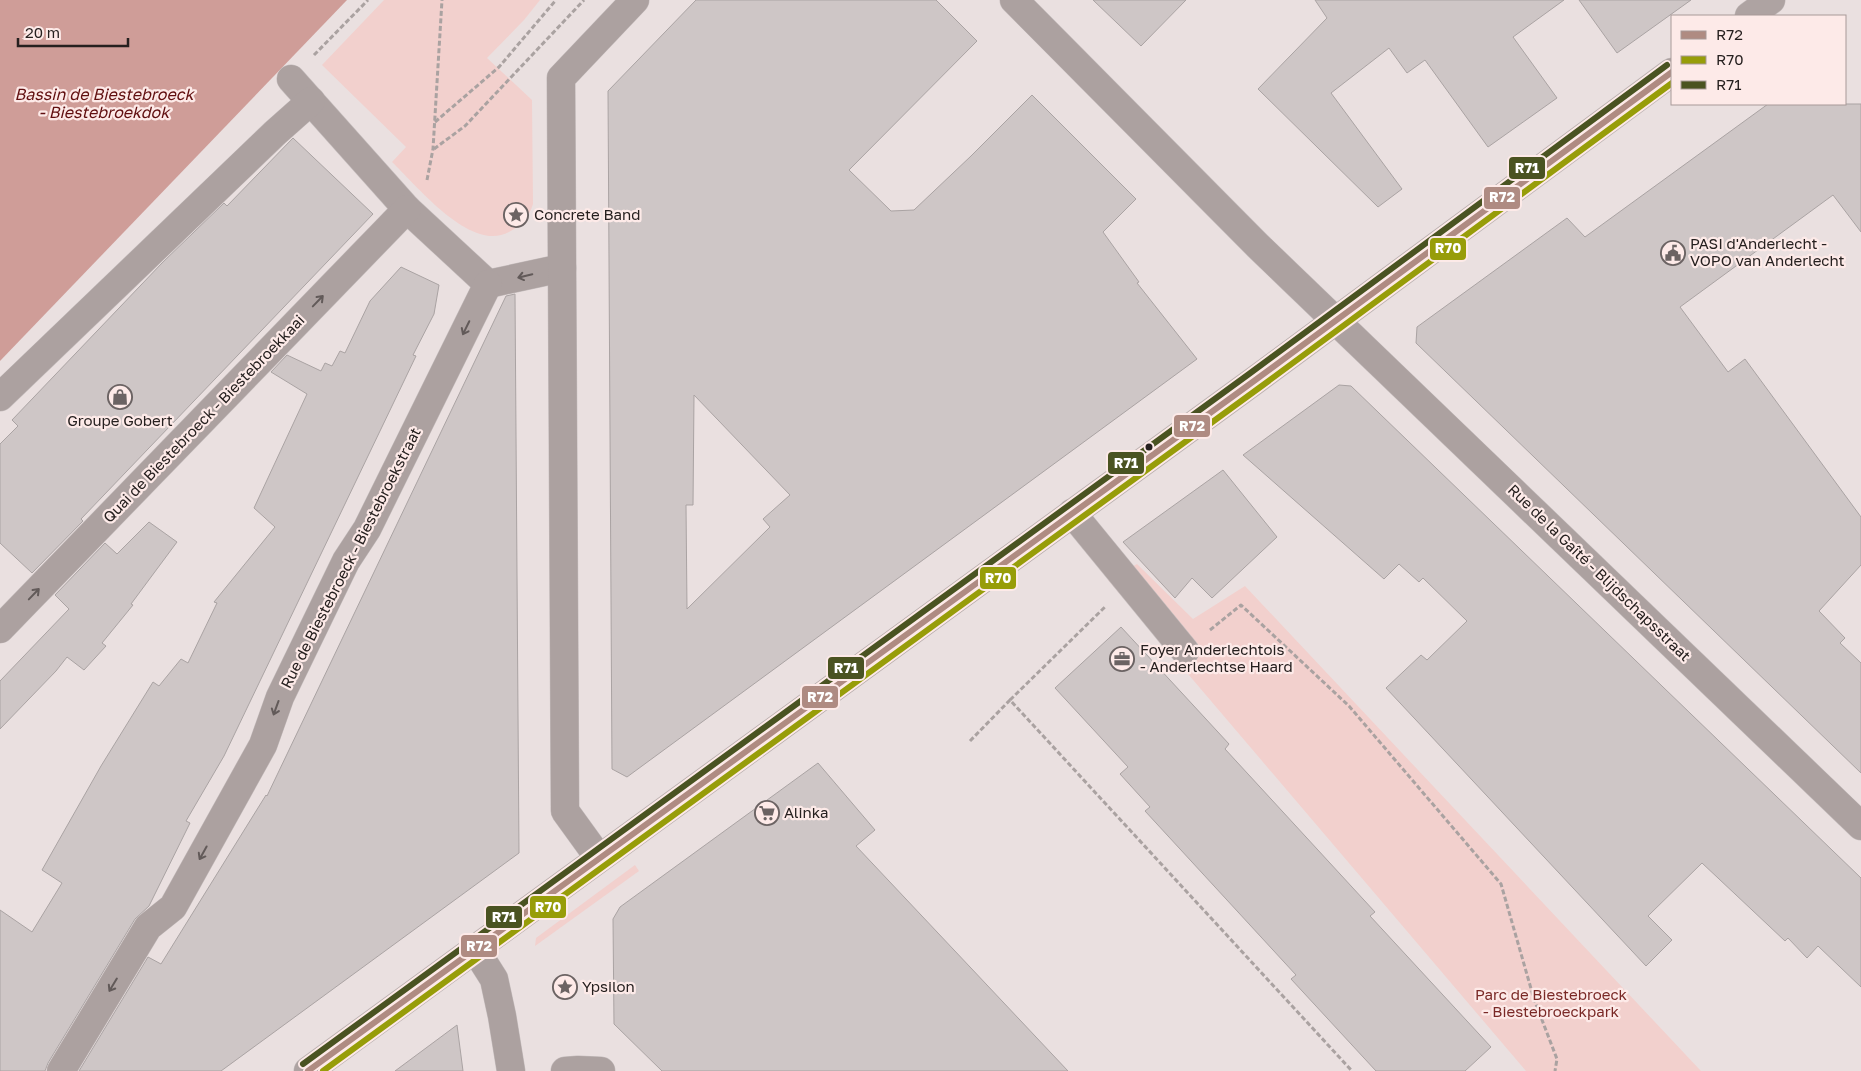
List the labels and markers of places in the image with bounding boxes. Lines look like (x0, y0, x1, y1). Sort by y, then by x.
place icon: Concrete Band (503, 202, 529, 228)
place label: Concrete Band (534, 205, 640, 223)
place label: PASI d'Anderlecht - VOPO van Anderlecht (1690, 234, 1845, 269)
public building icon: PASI d'Anderlecht - VOPO van Anderlecht (1660, 240, 1686, 266)
shop icon: Groupe Gobert (107, 384, 133, 410)
place label: Groupe Gobert (67, 411, 173, 429)
unlabelled marker (1144, 442, 1154, 452)
place label: Foyer Anderlechtois - Anderlechtse Haard (1140, 640, 1293, 675)
office icon: Foyer Anderlechtois - Anderlechtse Haard (1109, 646, 1135, 672)
supermarket icon: Alinka (754, 800, 780, 826)
place label: Alinka (784, 803, 829, 821)
place icon: Ypsilon (552, 974, 578, 1000)
place label: Ypsilon (582, 977, 635, 995)

